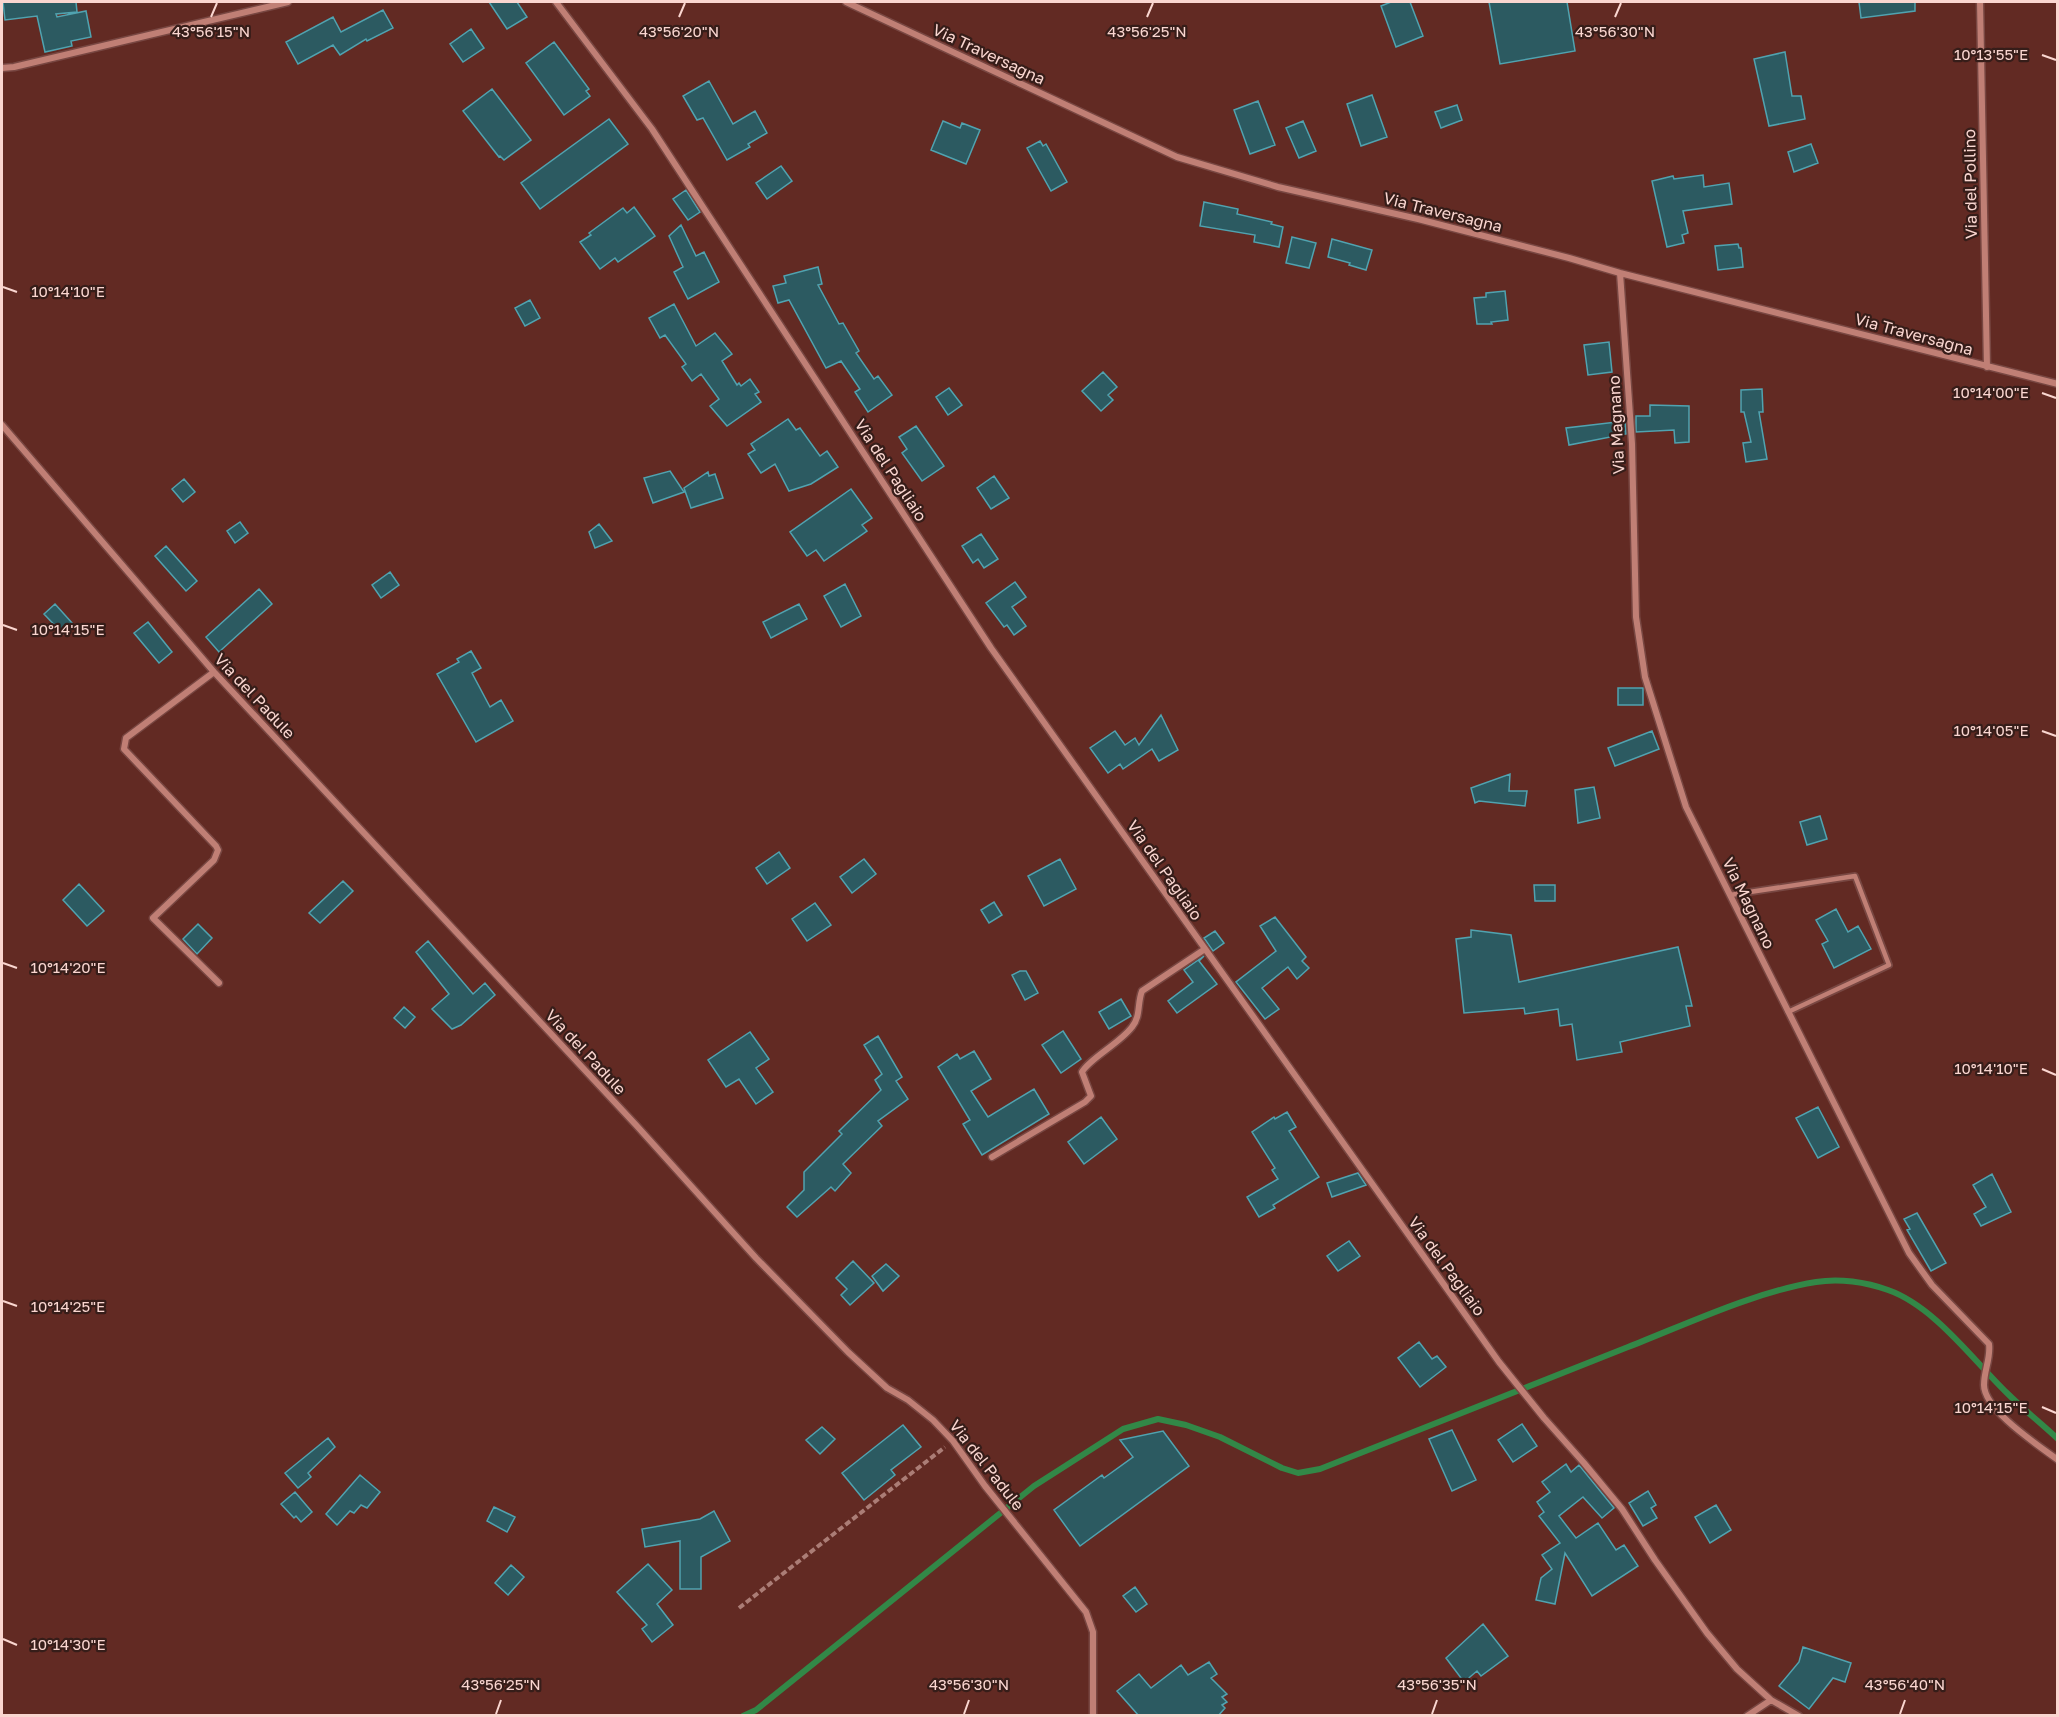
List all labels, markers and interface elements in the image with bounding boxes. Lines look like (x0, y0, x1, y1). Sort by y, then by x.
street label: Via Traversagna (930, 19, 1048, 89)
text: 43°56'15"N (172, 22, 250, 40)
text: 43°56'20"N (639, 22, 719, 40)
text: 43°56'25"N (1107, 22, 1187, 40)
text: 43°56'30"N (1575, 22, 1655, 40)
text: 10°13'55"E (1954, 45, 2028, 63)
street label: Via del Pollino (1959, 129, 1981, 239)
street label: Via Traversagna (1382, 188, 1504, 236)
text: 10°14'10"E (31, 282, 105, 300)
street label: Via Traversagna (1853, 309, 1975, 359)
street label: Via Magnano (1603, 375, 1629, 475)
text: 10°14'00"E (1953, 383, 2029, 401)
street label: Via del Pagliaio (851, 415, 931, 525)
text: 10°14'15"E (31, 620, 105, 638)
street label: Via del Padule (210, 649, 300, 743)
text: 10°14'05"E (1953, 721, 2029, 739)
street label: Via del Pagliaio (1123, 816, 1207, 924)
street label: Via Magnano (1718, 854, 1780, 952)
text: 10°14'20"E (30, 958, 106, 976)
street label: Via del Padule (541, 1005, 631, 1099)
text: 10°14'10"E (1954, 1059, 2028, 1077)
street label: Via del Pagliaio (1404, 1212, 1490, 1320)
text: 10°14'25"E (31, 1297, 105, 1315)
text: 10°14'15"E (1954, 1398, 2028, 1416)
street label: Via del Padule (945, 1416, 1029, 1514)
text: 10°14'30"E (30, 1635, 106, 1653)
text: 43°56'25"N (461, 1675, 541, 1693)
text: 43°56'30"N (929, 1675, 1009, 1693)
text: 43°56'35"N (1397, 1675, 1477, 1693)
text: 43°56'40"N (1865, 1675, 1945, 1693)

